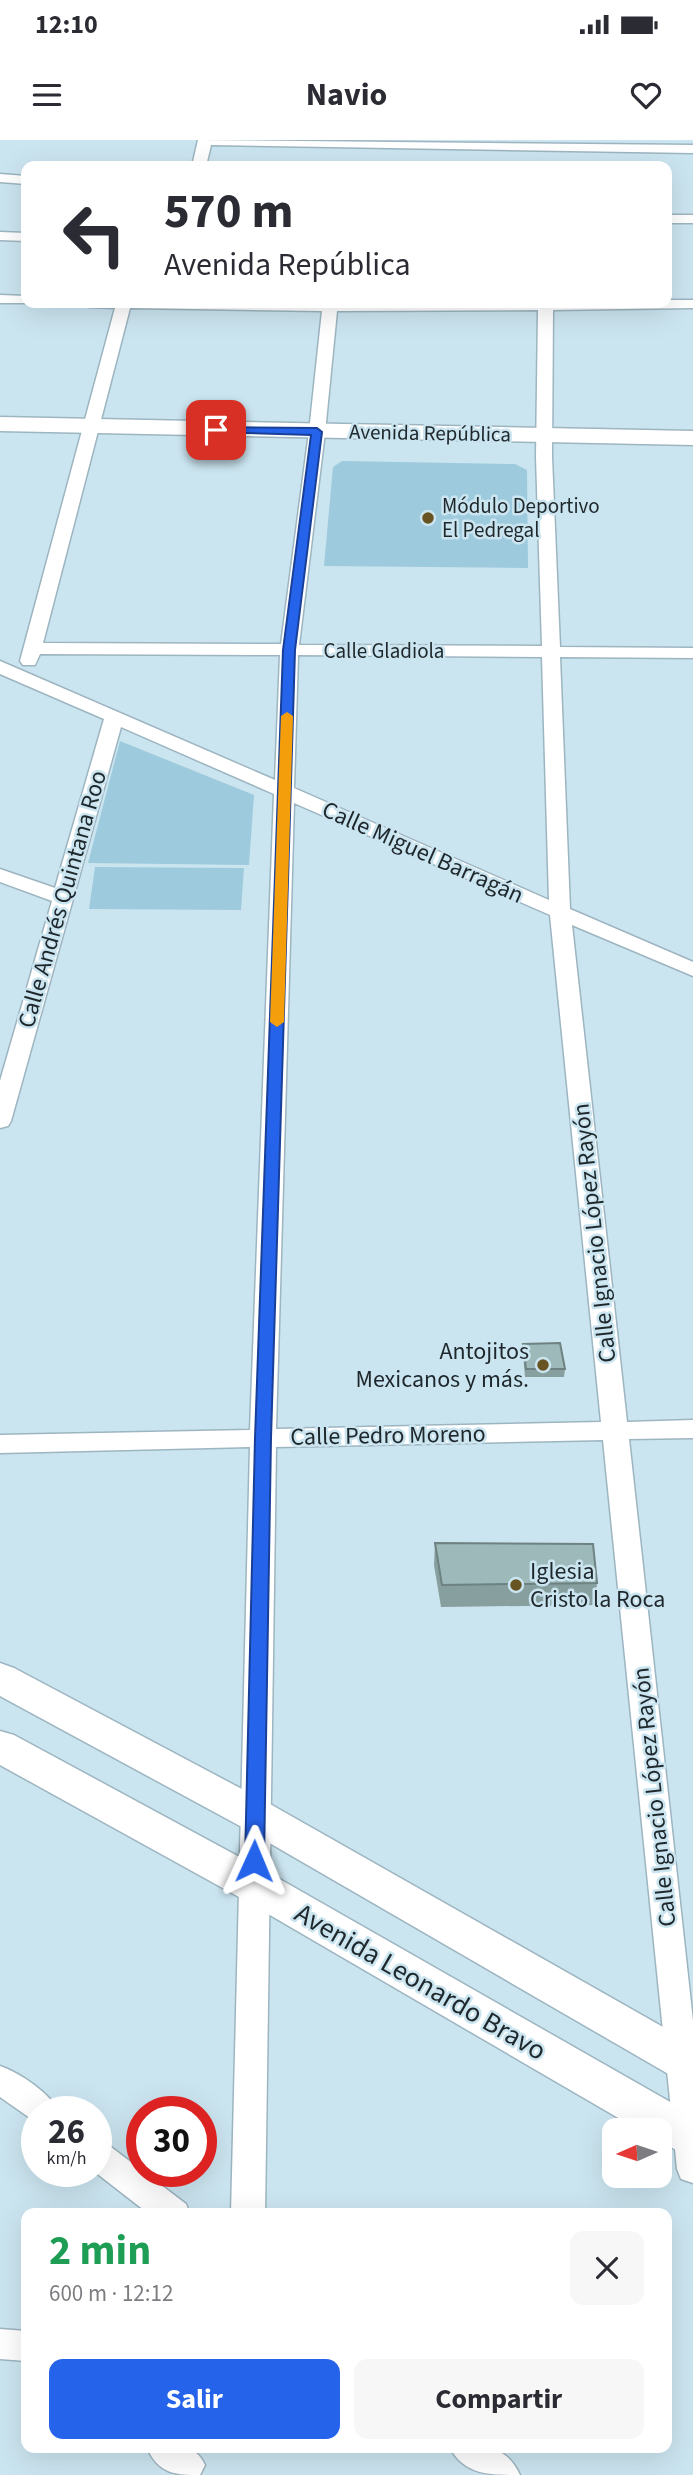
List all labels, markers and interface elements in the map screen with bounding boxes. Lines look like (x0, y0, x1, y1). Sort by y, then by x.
text: 12:10 (35, 6, 98, 43)
text: Navio (306, 72, 387, 118)
icon: menu (28, 76, 66, 114)
icon: heart (627, 76, 665, 114)
text: 570 m (164, 177, 293, 247)
icon: left (49, 189, 140, 280)
text: Avenida República (164, 242, 411, 288)
pin (186, 400, 246, 460)
icon: arrive (197, 411, 235, 449)
street label: Avenida República (349, 417, 511, 449)
place label: Módulo Deportivo El Pedregal (442, 491, 600, 545)
marker: Módulo Deportivo El Pedregal (420, 510, 436, 526)
street label: Calle Gladiola (324, 636, 444, 666)
street label: Calle Andrés Quintana Roo (9, 766, 116, 1032)
street label: Calle Miguel Barragán (316, 792, 529, 913)
street label: Calle Ignacio López Rayón (563, 1102, 626, 1364)
place label: Antojitos Mexicanos y más. (355, 1334, 529, 1397)
marker: Antojitos Mexicanos y más. (535, 1357, 551, 1373)
street label: Calle Pedro Moreno (290, 1416, 486, 1455)
place label: Iglesia Cristo la Roca (530, 1554, 665, 1617)
marker: Iglesia Cristo la Roca (508, 1577, 524, 1593)
street label: Calle Ignacio López Rayón (623, 1666, 686, 1928)
position arrow (217, 1824, 291, 1898)
street label: Avenida Leonardo Bravo (287, 1893, 554, 2070)
speed limit sign: 30 (126, 2096, 217, 2187)
text: 26 (48, 2107, 85, 2157)
north arrow (602, 2118, 672, 2188)
map controls (602, 2118, 672, 2188)
text: km/h (47, 2146, 86, 2171)
text: 2 min (49, 2221, 151, 2281)
button: close (570, 2231, 644, 2305)
text: 600 m · 12:12 (49, 2277, 173, 2310)
button: Salir (49, 2359, 340, 2439)
button: Compartir (354, 2359, 644, 2439)

